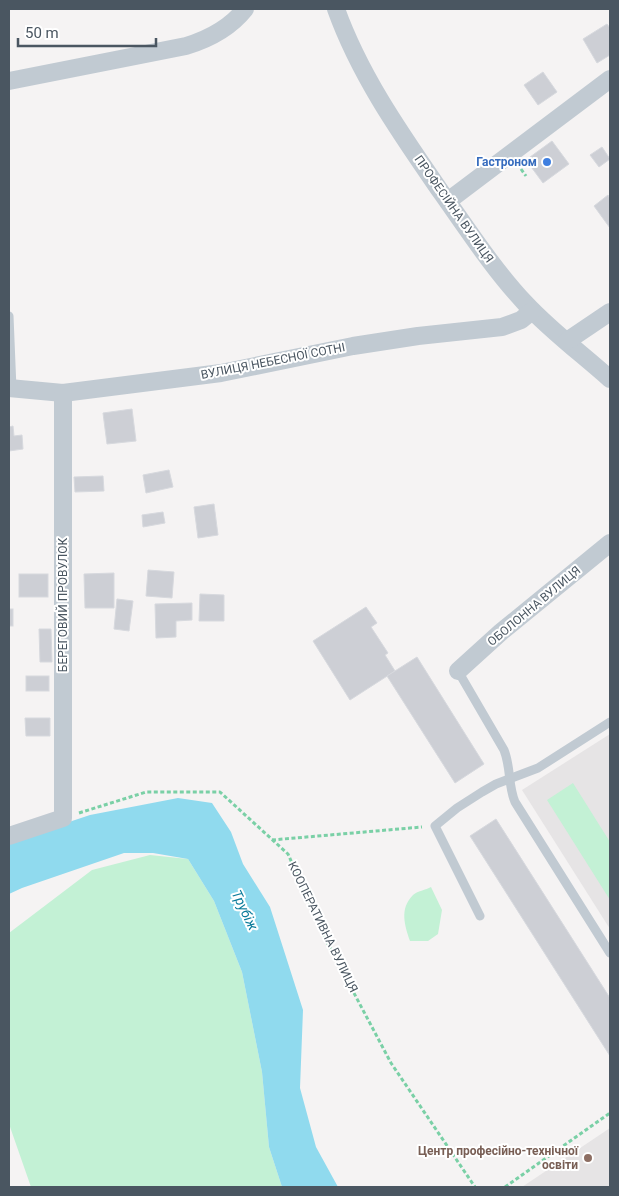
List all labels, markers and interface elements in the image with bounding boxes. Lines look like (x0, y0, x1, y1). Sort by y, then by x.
scale bar (18, 15, 155, 47)
text: 50 m (25, 24, 59, 42)
street label: ПРОФЕСІЙНА ВУЛИЦЯ (412, 152, 497, 265)
place label: Гастроном (476, 155, 537, 169)
marker: Гастроном (541, 156, 553, 168)
street label: ВУЛИЦЯ НЕБЕСНОЇ СОТНІ (200, 339, 346, 382)
street label: БЕРЕГОВИЙ ПРОВУЛОК (55, 538, 70, 672)
street label: ОБОЛОННА ВУЛИЦЯ (485, 563, 583, 649)
street label: КООПЕРАТИВНА ВУЛИЦЯ (285, 859, 361, 995)
water label: Трубіж (228, 887, 262, 933)
place label: Центр професійно-технічної освіти (418, 1144, 579, 1172)
marker: Центр професійно-технічної освіти (582, 1152, 594, 1164)

